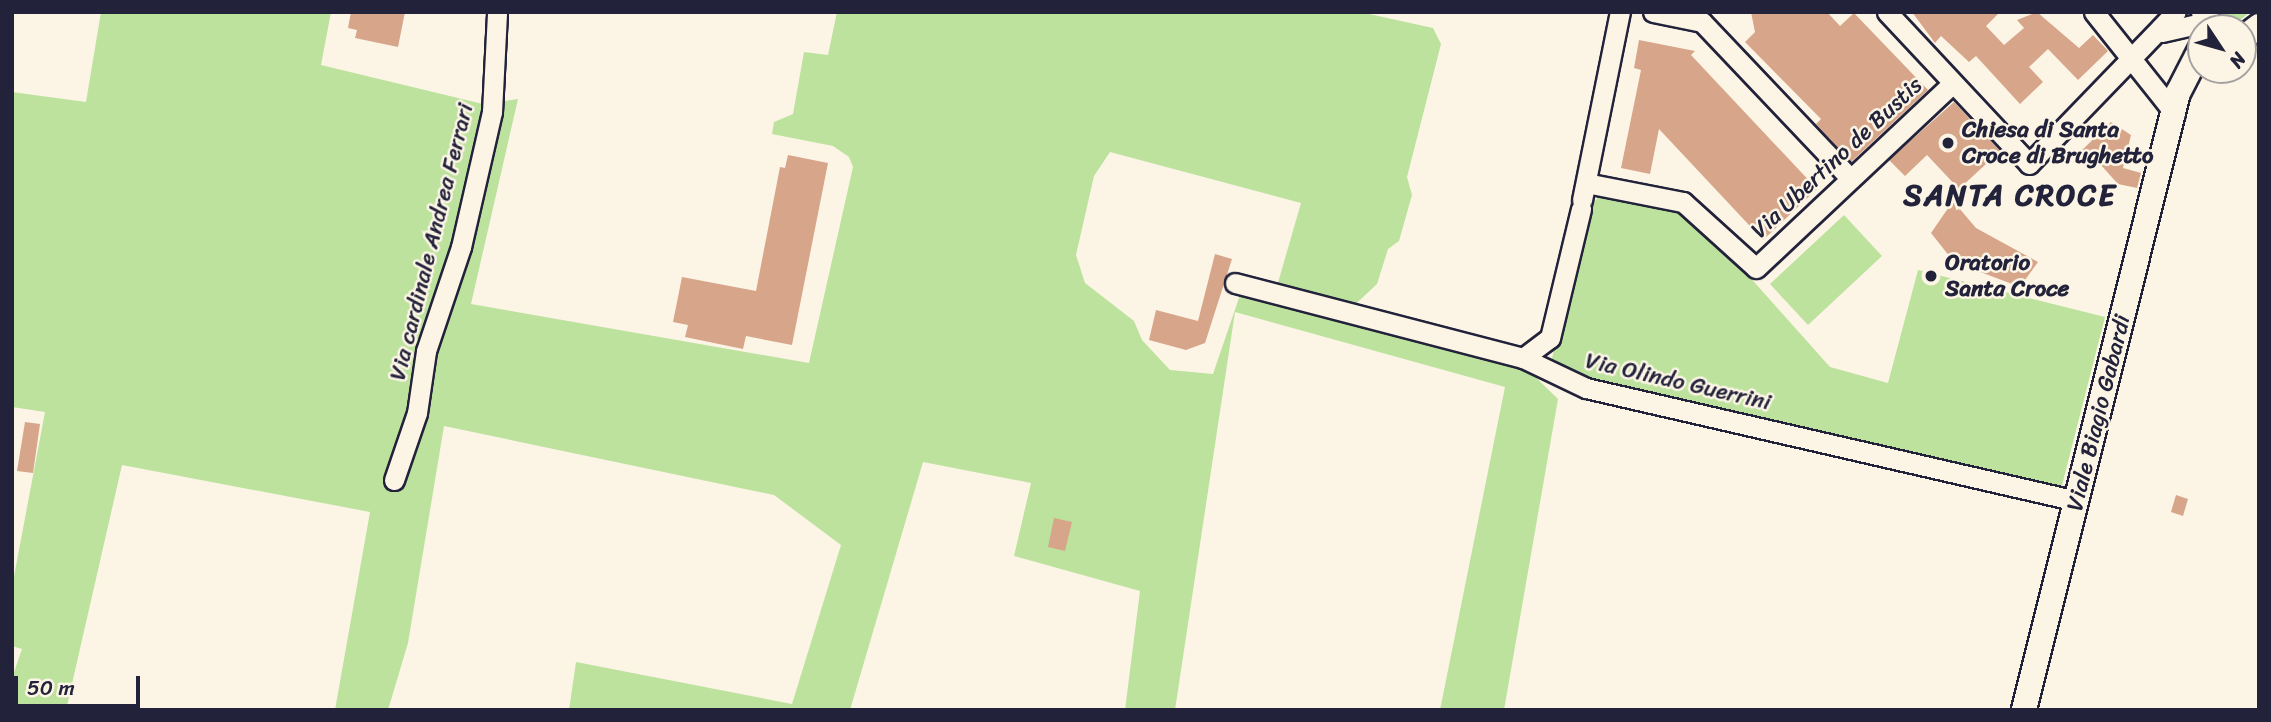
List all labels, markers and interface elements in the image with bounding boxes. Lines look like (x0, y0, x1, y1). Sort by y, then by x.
north arrow (2187, 14, 2257, 84)
text: N (2221, 45, 2255, 75)
street label: Via Ubertino de Bustis (1745, 71, 1929, 245)
street label: Via cardinale Andrea Ferrari (384, 100, 480, 384)
place label: Chiesa di Santa Croce di Brughetto (1962, 116, 2153, 170)
marker: Chiesa di Santa Croce di Brughetto (1940, 135, 1956, 151)
district label: SANTA CROCE (1906, 177, 2114, 213)
place label: Oratorio Santa Croce (1945, 249, 2070, 303)
marker: Oratorio Santa Croce (1923, 268, 1939, 284)
street label: Viale Biagio Gabardi (2061, 312, 2137, 514)
street label: Via Olindo Guerrini (1582, 347, 1774, 417)
scale bar (18, 662, 144, 706)
text: 50 m (27, 669, 75, 707)

